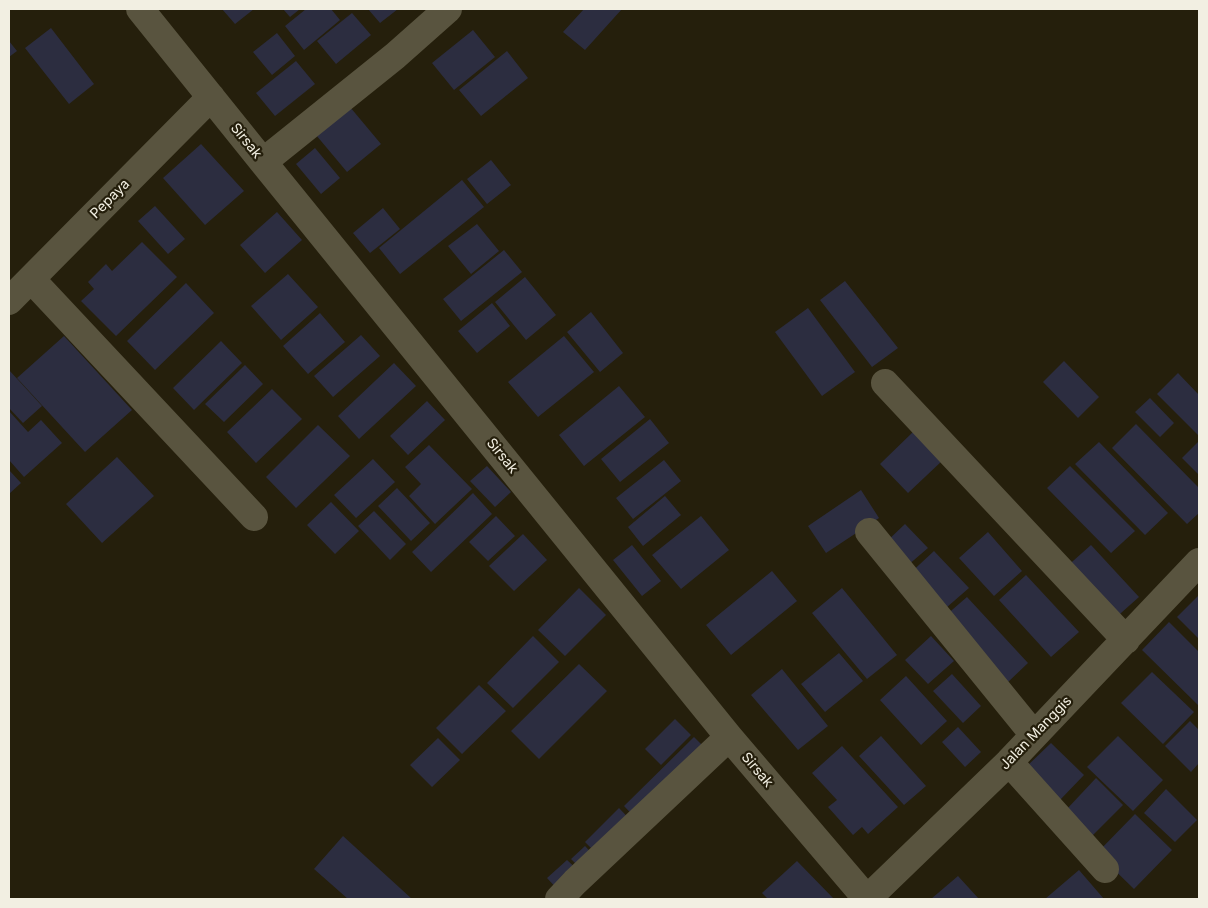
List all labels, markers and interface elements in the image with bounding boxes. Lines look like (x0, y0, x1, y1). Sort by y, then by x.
street label: Sirsak (227, 120, 265, 162)
street label: Pepaya (87, 176, 133, 222)
street label: Sirsak (483, 435, 521, 477)
street label: Jalan Manggis (997, 693, 1075, 773)
street label: Sirsak (738, 749, 776, 791)

